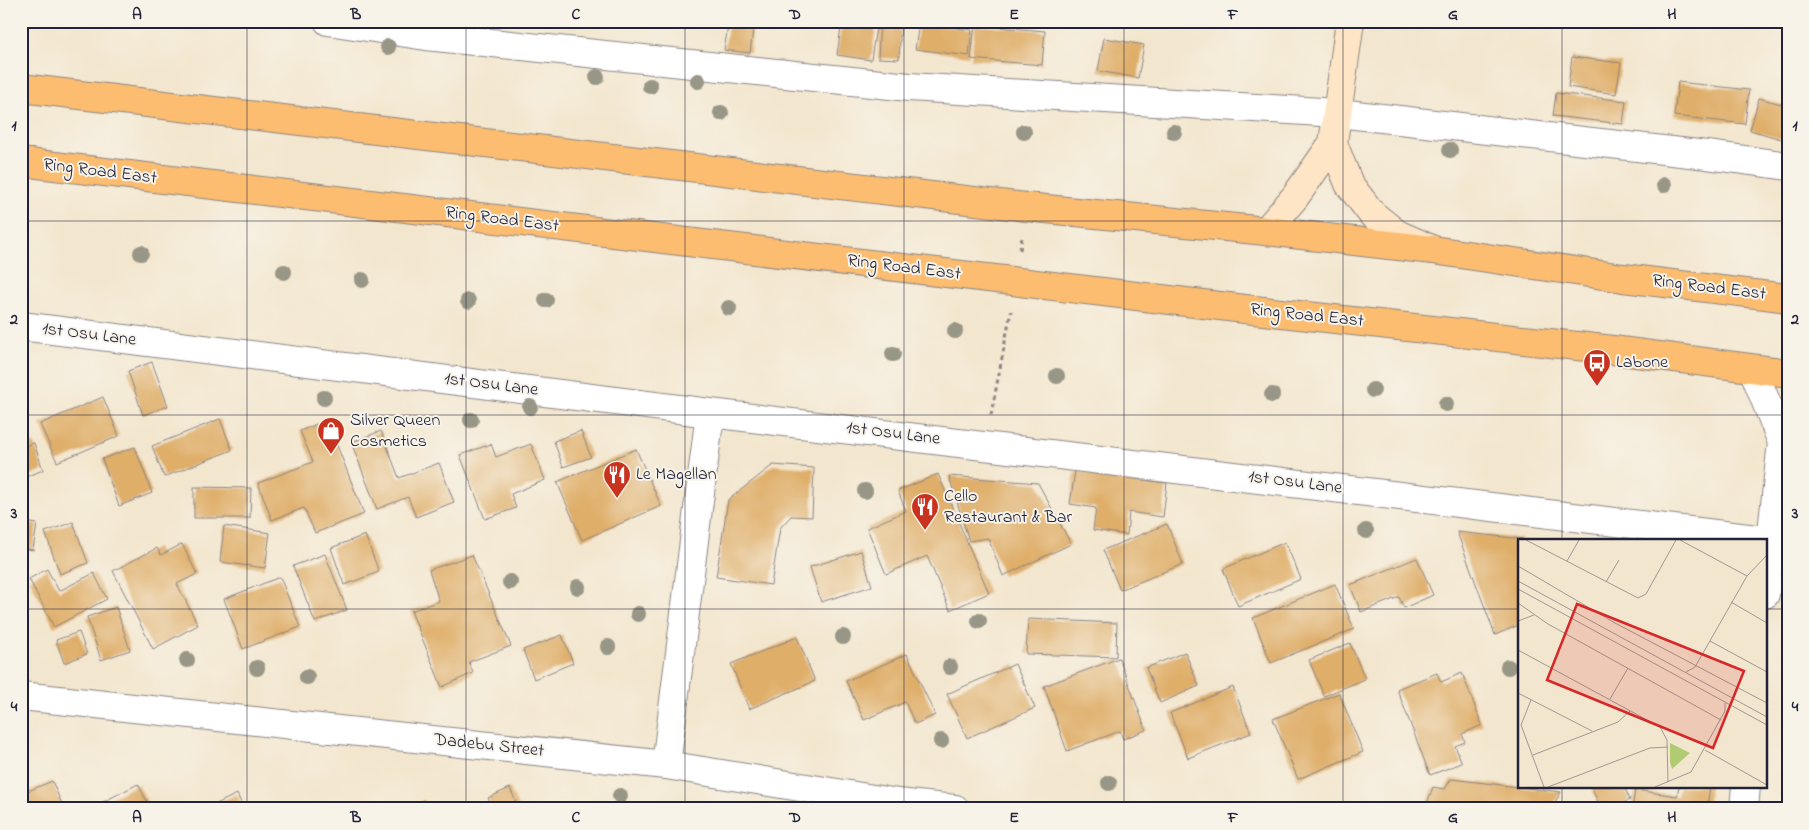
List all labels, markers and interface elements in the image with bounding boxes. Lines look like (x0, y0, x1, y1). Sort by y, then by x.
text: A (132, 3, 142, 27)
text: B (350, 3, 362, 27)
text: C (572, 3, 581, 27)
text: D (788, 3, 801, 27)
text: E (1009, 3, 1019, 27)
text: F (1227, 3, 1239, 27)
text: G (1448, 3, 1458, 27)
text: H (1667, 3, 1677, 27)
text: 1 (11, 114, 17, 138)
text: 1 (1792, 114, 1798, 138)
street label: Ring Road East (42, 152, 158, 193)
street label: Ring Road East (444, 200, 560, 241)
street label: Ring Road East (846, 248, 962, 289)
street label: Ring Road East (1651, 268, 1767, 309)
street label: Ring Road East (1249, 297, 1365, 336)
text: 2 (9, 308, 18, 332)
text: 2 (1790, 308, 1799, 332)
street label: 1st Osu Lane (41, 316, 138, 354)
bus stop icon: Labone (1582, 348, 1612, 387)
place label: Labone (1616, 350, 1669, 376)
street label: 1st Osu Lane (443, 366, 540, 404)
place label: Silver Queen Cosmetics (350, 408, 440, 455)
street label: 1st Osu Lane (845, 415, 942, 453)
shop icon: Silver Queen Cosmetics (316, 416, 346, 455)
restaurant icon: Le Magellan (602, 460, 632, 499)
place label: Le Magellan (636, 462, 717, 489)
street label: 1st Osu Lane (1247, 464, 1344, 502)
place label: Cello Restaurant & Bar (944, 484, 1072, 531)
restaurant icon: Cello Restaurant & Bar (910, 492, 940, 531)
text: 3 (10, 502, 18, 526)
text: 3 (1791, 502, 1799, 526)
inset map (1518, 539, 1766, 788)
text: 4 (10, 695, 18, 719)
text: 4 (1791, 695, 1799, 719)
street label: Dadebu Street (432, 727, 545, 765)
text: A (132, 806, 142, 830)
text: B (350, 806, 362, 830)
text: C (572, 806, 581, 830)
text: D (788, 806, 801, 830)
text: E (1009, 806, 1019, 830)
text: F (1227, 806, 1239, 830)
text: G (1448, 806, 1458, 830)
text: H (1667, 806, 1677, 830)

